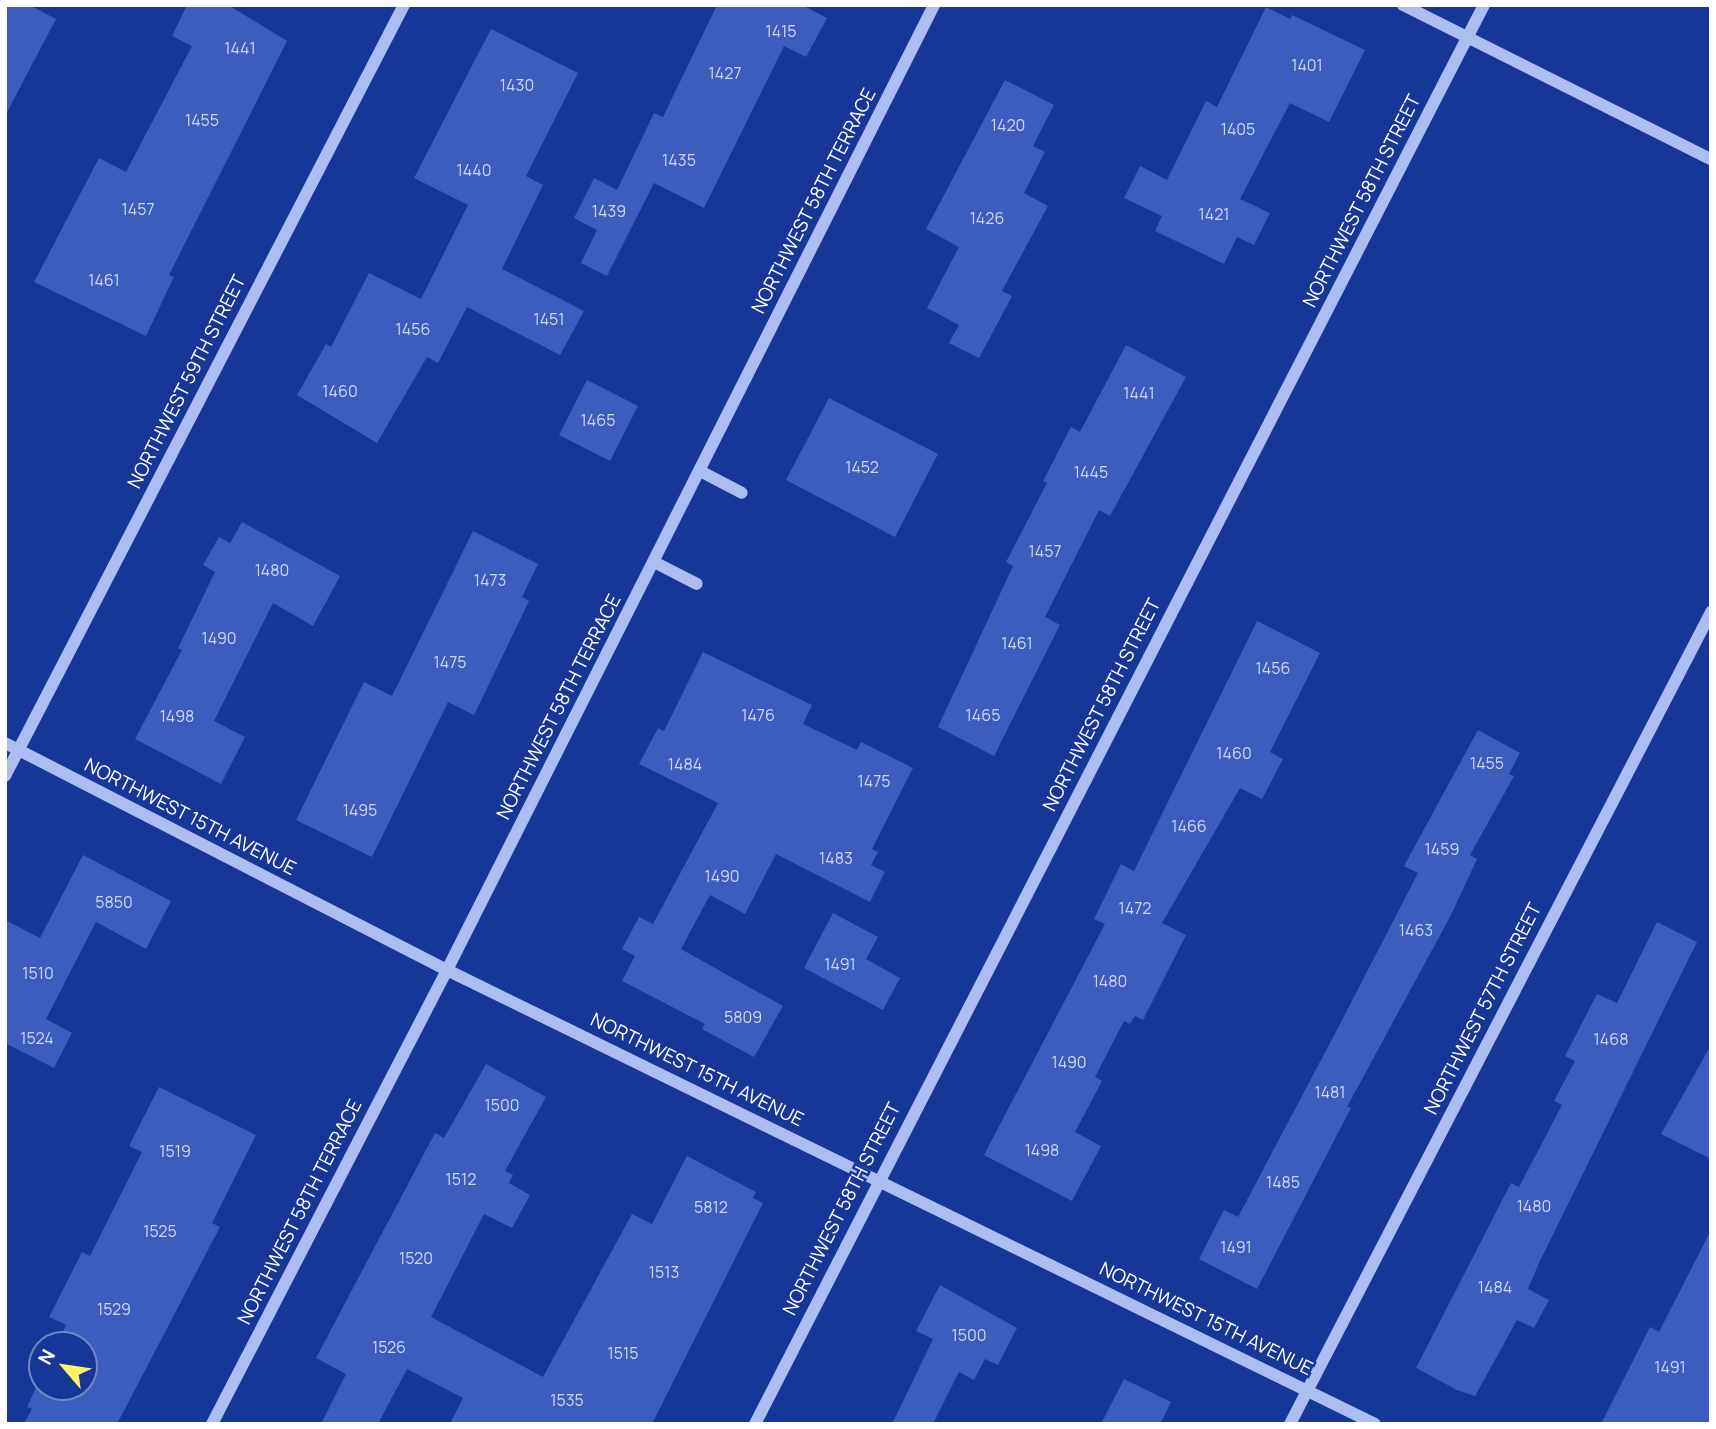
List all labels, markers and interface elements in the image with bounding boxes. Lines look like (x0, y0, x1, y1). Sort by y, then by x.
house number: 1415 (765, 21, 797, 41)
house number: 1441 (224, 38, 256, 58)
house number: 1401 (1291, 55, 1323, 75)
house number: 1427 (709, 63, 741, 83)
house number: 1430 (500, 75, 534, 95)
street label: NORTHWEST 58TH TERRACE (747, 84, 881, 318)
street label: NORTHWEST 58TH STREET (1298, 91, 1426, 311)
house number: 1455 (185, 110, 219, 130)
house number: 1420 (991, 115, 1025, 135)
house number: 1405 (1221, 119, 1255, 139)
house number: 1435 (662, 150, 696, 170)
house number: 1440 (456, 160, 492, 180)
house number: 1457 (122, 199, 154, 219)
house number: 1439 (592, 201, 626, 221)
house number: 1421 (1198, 204, 1230, 224)
house number: 1426 (970, 208, 1004, 228)
house number: 1461 (88, 270, 120, 290)
street label: NORTHWEST 59TH STREET (123, 271, 251, 493)
house number: 1451 (533, 309, 565, 329)
house number: 1456 (396, 319, 430, 339)
house number: 1460 (322, 381, 358, 401)
house number: 1441 (1123, 383, 1155, 403)
house number: 1465 (581, 410, 615, 430)
house number: 1452 (845, 457, 879, 477)
house number: 1445 (1074, 462, 1108, 482)
house number: 1457 (1029, 541, 1061, 561)
house number: 1480 (255, 560, 289, 580)
house number: 1473 (474, 570, 506, 590)
street label: NORTHWEST 58TH TERRACE (492, 590, 626, 824)
street label: NORTHWEST 58TH STREET (1038, 595, 1166, 815)
house number: 1490 (201, 628, 237, 648)
house number: 1461 (1001, 633, 1033, 653)
house number: 1475 (434, 652, 466, 672)
house number: 1456 (1256, 658, 1290, 678)
house number: 1476 (741, 705, 775, 725)
house number: 1465 (966, 705, 1000, 725)
house number: 1498 (160, 706, 194, 726)
house number: 1460 (1216, 743, 1252, 763)
house number: 1455 (1470, 753, 1504, 773)
street label: NORTHWEST 15TH AVENUE (80, 754, 300, 880)
house number: 1484 (668, 754, 702, 774)
house number: 1475 (858, 771, 890, 791)
house number: 1495 (343, 800, 377, 820)
house number: 1466 (1171, 816, 1207, 836)
house number: 1459 (1425, 839, 1459, 859)
house number: 1483 (819, 848, 853, 868)
house number: 1490 (704, 866, 740, 886)
house number: 5850 (95, 892, 133, 912)
house number: 1472 (1119, 898, 1151, 918)
street label: NORTHWEST 57TH STREET (1420, 899, 1546, 1119)
house number: 1463 (1399, 920, 1433, 940)
house number: 1491 (824, 954, 856, 974)
house number: 1510 (22, 963, 54, 983)
house number: 1480 (1093, 971, 1127, 991)
house number: 5809 (724, 1007, 762, 1027)
street label: NORTHWEST 15TH AVENUE (587, 1008, 807, 1132)
house number: 1524 (20, 1028, 54, 1048)
house number: 1468 (1594, 1029, 1628, 1049)
house number: 1490 (1051, 1052, 1087, 1072)
house number: 1481 (1314, 1082, 1346, 1102)
street label: NORTHWEST 58TH TERRACE (233, 1095, 367, 1329)
house number: 1500 (485, 1095, 519, 1115)
street label: NORTHWEST 58TH STREET (778, 1099, 906, 1319)
house number: 1498 (1025, 1140, 1059, 1160)
house number: 1519 (159, 1141, 191, 1161)
house number: 1512 (446, 1169, 476, 1189)
house number: 1485 (1266, 1172, 1300, 1192)
house number: 1480 (1517, 1196, 1551, 1216)
house number: 5812 (694, 1197, 728, 1217)
house number: 1525 (143, 1221, 177, 1241)
house number: 1491 (1220, 1237, 1252, 1257)
house number: 1520 (399, 1248, 433, 1268)
street label: NORTHWEST 15TH AVENUE (1096, 1257, 1316, 1381)
house number: 1513 (649, 1262, 679, 1282)
house number: 1484 (1478, 1277, 1512, 1297)
house number: 1529 (97, 1299, 131, 1319)
house number: 1500 (952, 1325, 986, 1345)
north arrow (28, 1331, 98, 1401)
house number: 1526 (372, 1337, 406, 1357)
house number: 1515 (608, 1343, 638, 1363)
text: N (32, 1345, 61, 1369)
house number: 1491 (1654, 1357, 1686, 1377)
house number: 1535 (550, 1390, 584, 1410)

